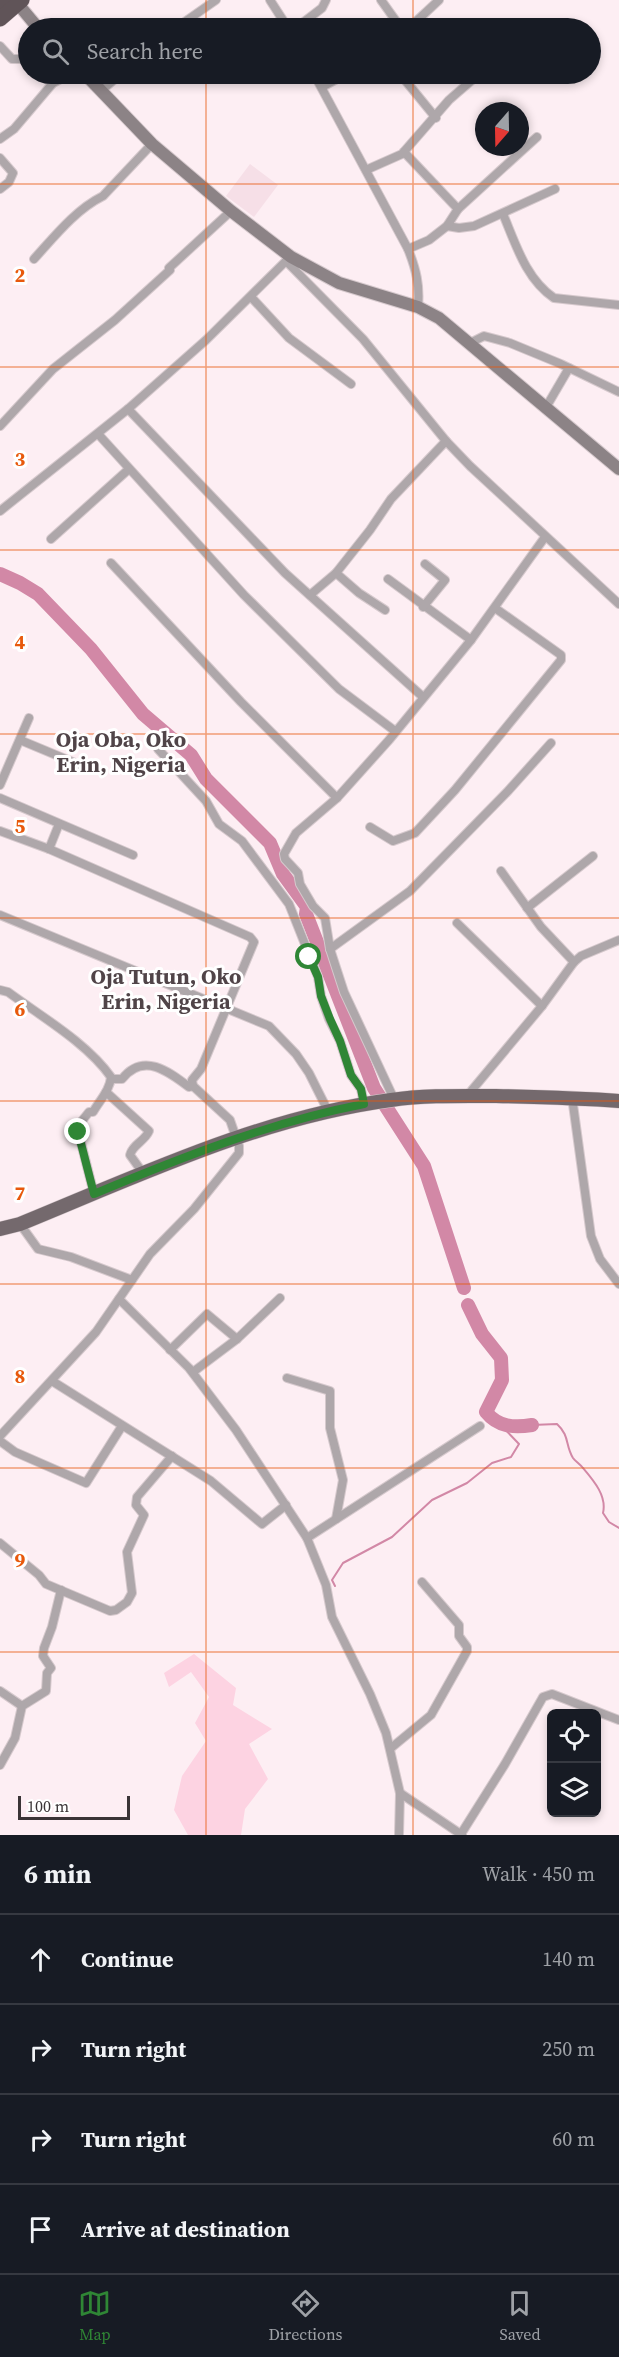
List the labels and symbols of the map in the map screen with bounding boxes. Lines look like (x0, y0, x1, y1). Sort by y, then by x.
north arrow (475, 102, 529, 156)
text: 2 (15, 261, 26, 289)
text: 3 (15, 445, 26, 473)
text: 4 (15, 628, 26, 656)
district label: Oja Oba, Oko Erin, Nigeria (56, 724, 186, 779)
text: 5 (15, 812, 26, 840)
route start (295, 943, 321, 969)
district label: Oja Tutun, Oko Erin, Nigeria (91, 961, 241, 1016)
text: 6 (15, 995, 26, 1023)
route end (64, 1118, 90, 1144)
text: 7 (15, 1179, 26, 1207)
text: 8 (15, 1362, 25, 1390)
text: 9 (15, 1546, 26, 1574)
scale bar (18, 1793, 130, 1820)

